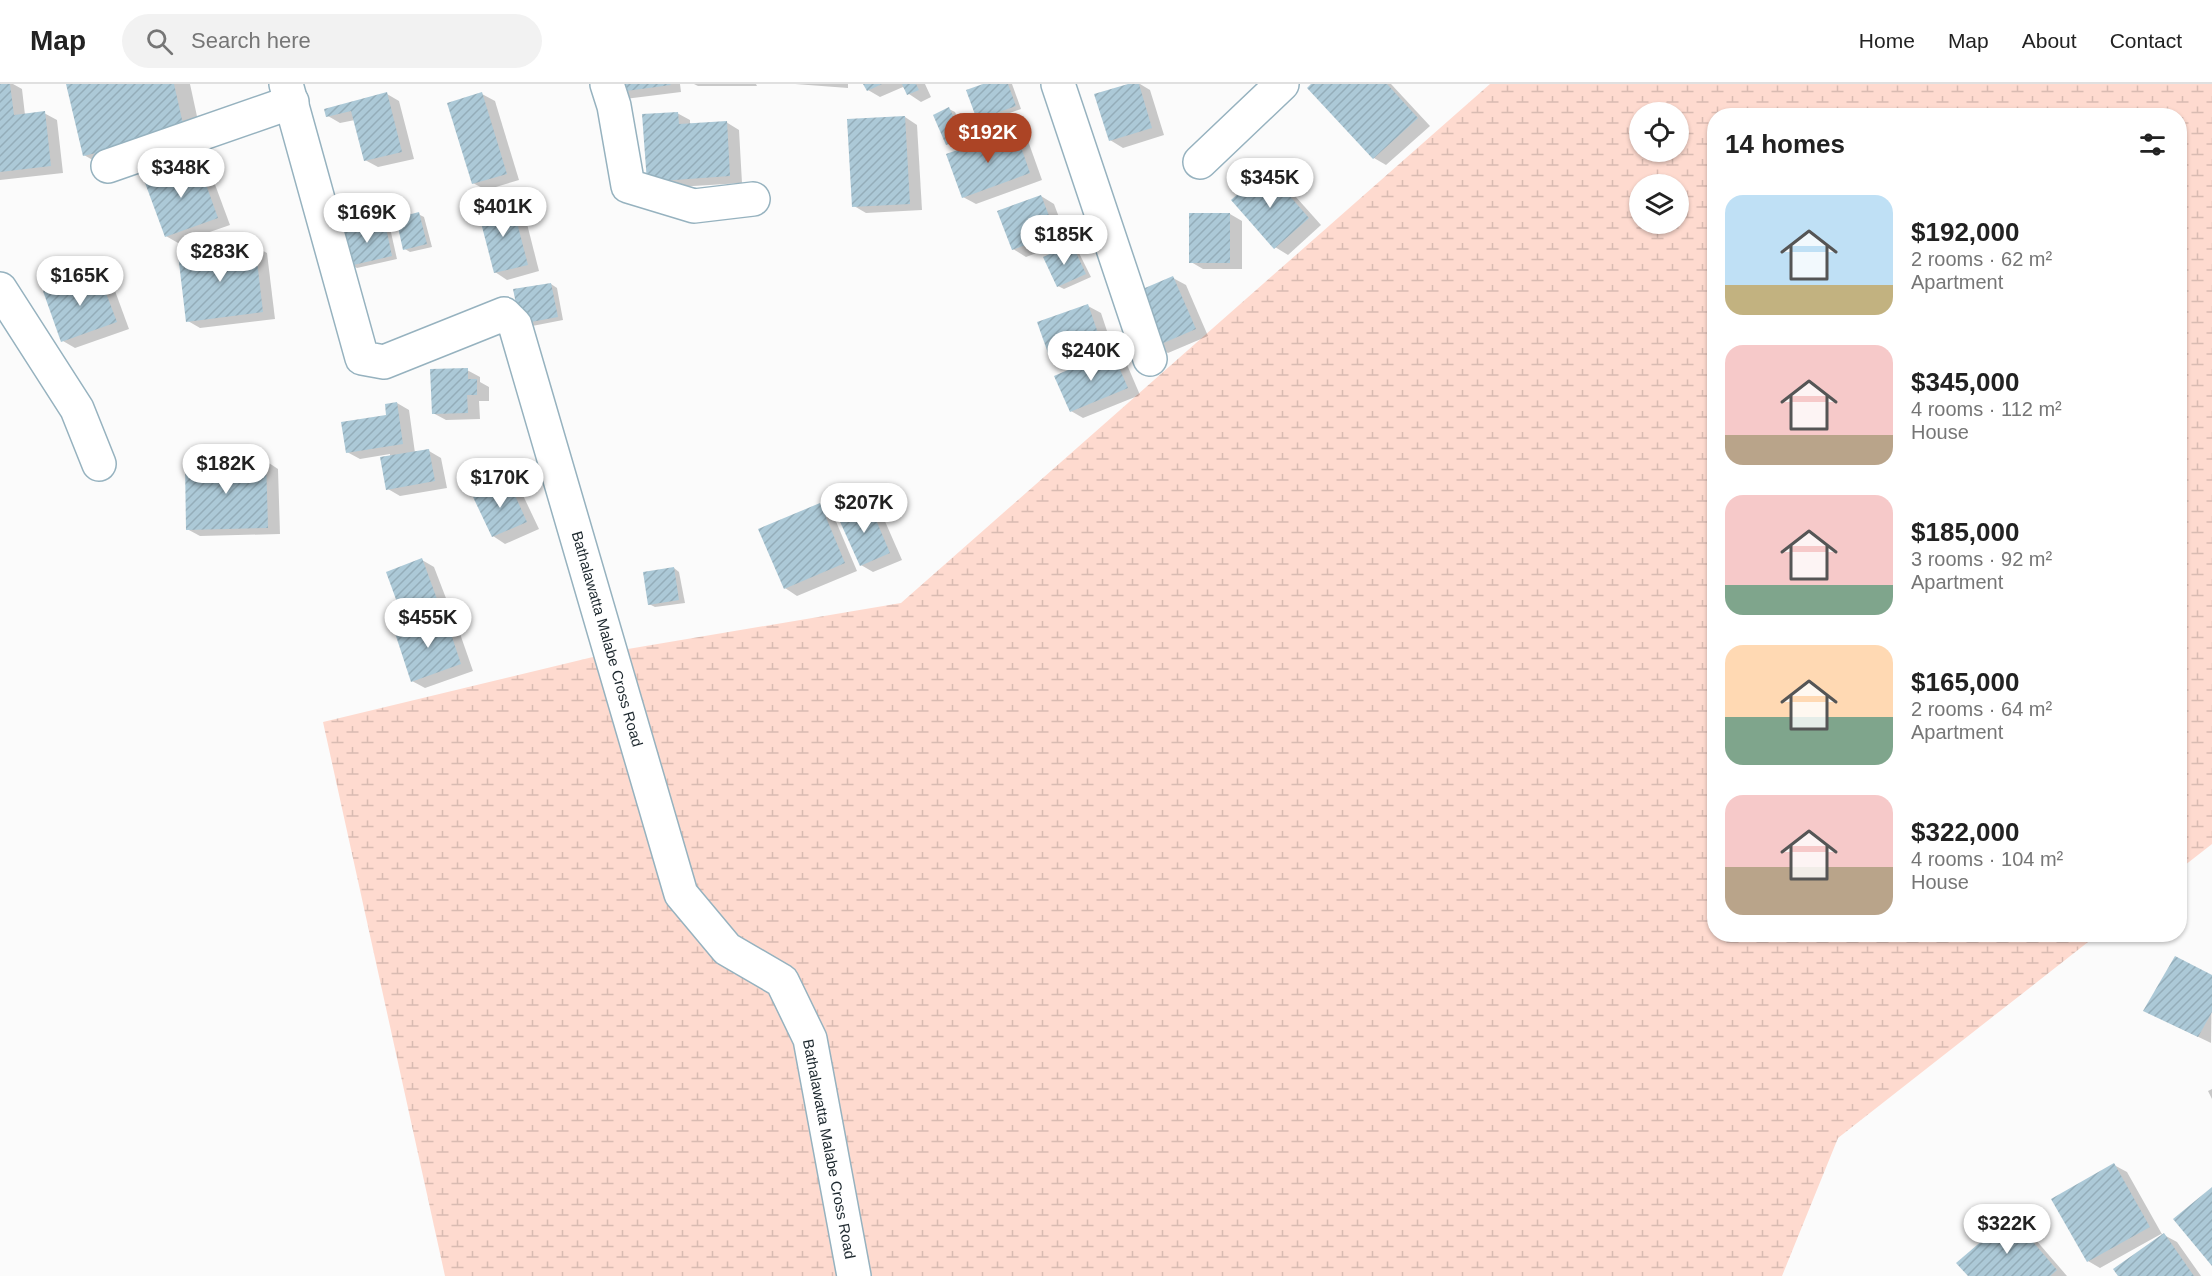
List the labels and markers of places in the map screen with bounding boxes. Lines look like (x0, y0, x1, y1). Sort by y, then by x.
pin: $192K (946, 113, 1030, 164)
pin: $348K (139, 148, 223, 199)
pin: $345K (1228, 158, 1312, 209)
pin: $401K (461, 187, 545, 238)
pin: $169K (325, 193, 409, 244)
pin: $185K (1022, 215, 1106, 266)
pin: $283K (178, 232, 262, 283)
pin: $165K (38, 256, 122, 307)
pin: $240K (1049, 331, 1133, 382)
pin: $182K (184, 444, 268, 495)
pin: $170K (458, 458, 542, 509)
pin: $207K (822, 483, 906, 534)
pin: $455K (386, 598, 470, 649)
pin: $322K (1965, 1204, 2049, 1255)

